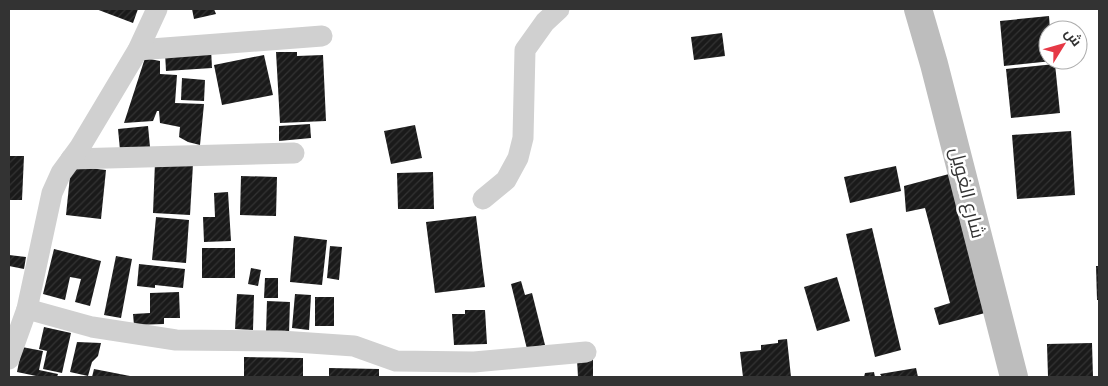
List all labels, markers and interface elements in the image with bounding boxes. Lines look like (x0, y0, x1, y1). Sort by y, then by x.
north arrow (1038, 20, 1088, 70)
text: ش (1061, 25, 1085, 50)
street label: شارع الغويل (943, 145, 989, 241)

